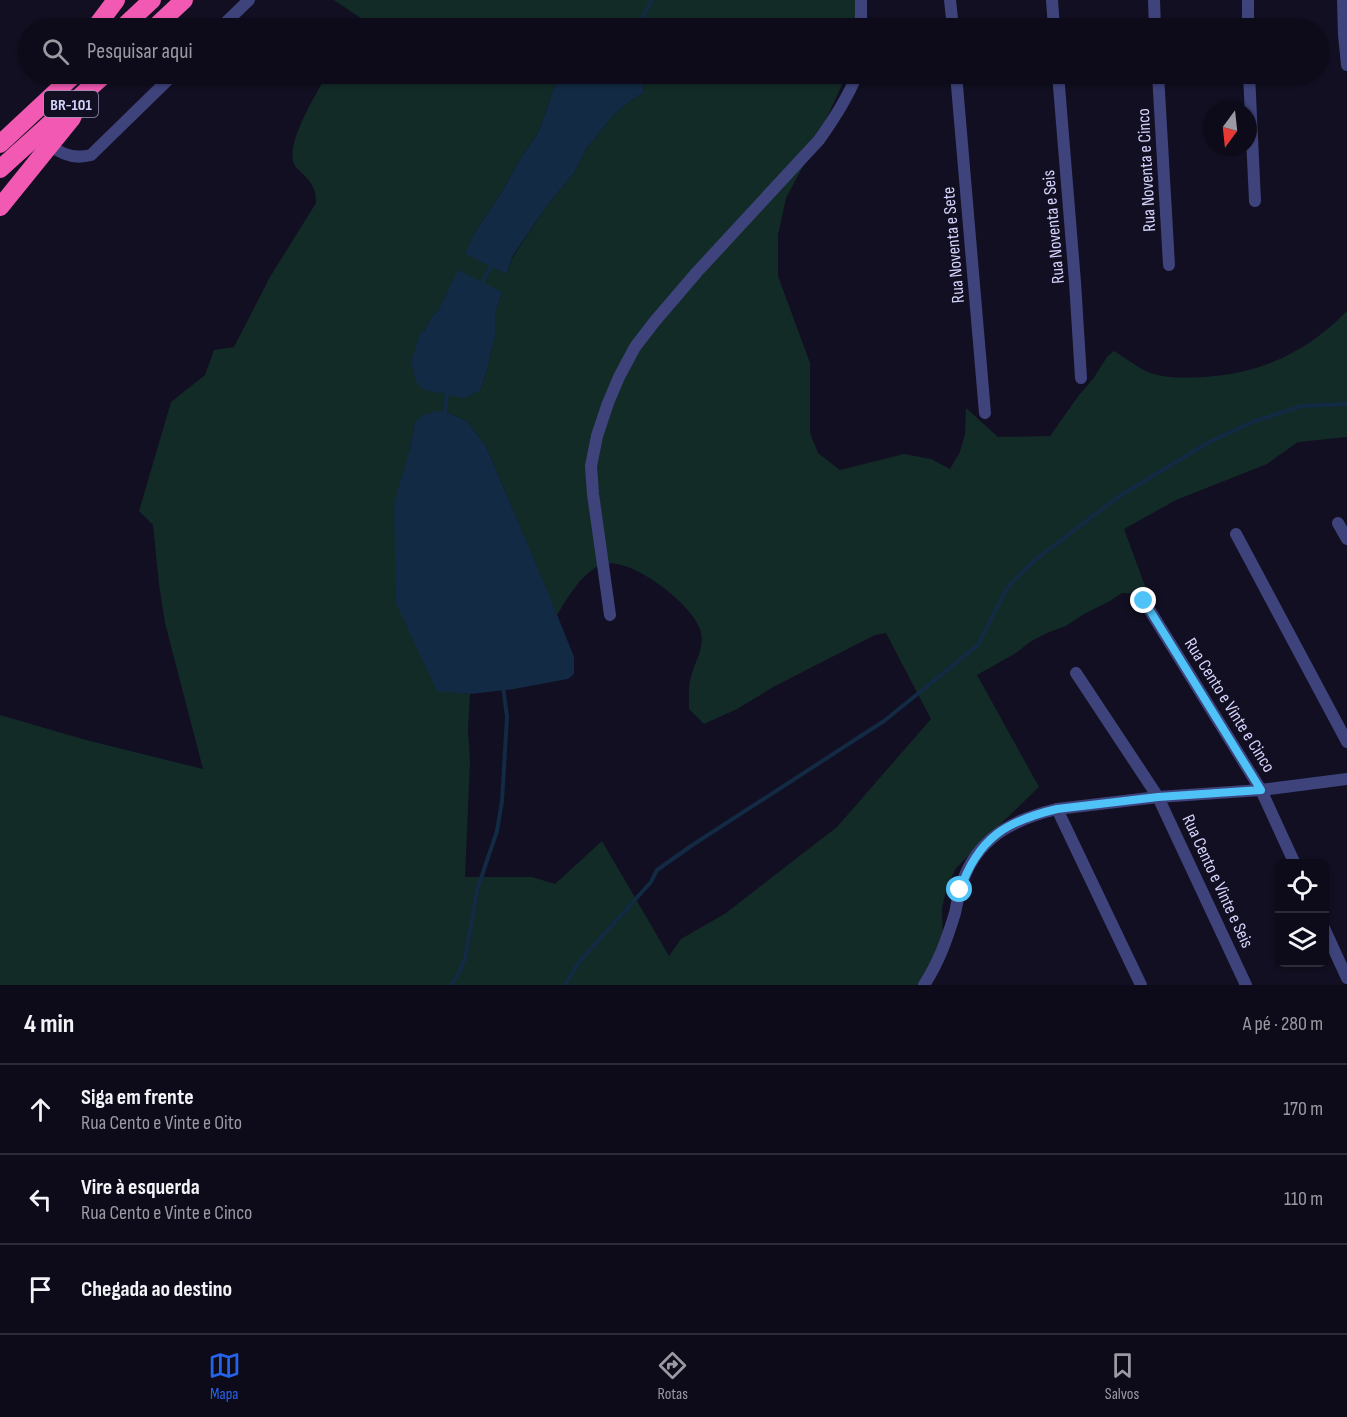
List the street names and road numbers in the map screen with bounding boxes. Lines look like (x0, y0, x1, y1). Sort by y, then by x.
road number: BR-101 (44, 91, 98, 117)
street label: Rua Noventa e Cinco (1133, 108, 1160, 232)
street label: Rua Noventa e Seis (1038, 169, 1069, 285)
street label: Rua Noventa e Sete (938, 186, 969, 304)
street label: Rua Cento e Vinte e Cinco (1180, 634, 1279, 776)
street label: Rua Cento e Vinte e Seis (1177, 811, 1258, 951)

